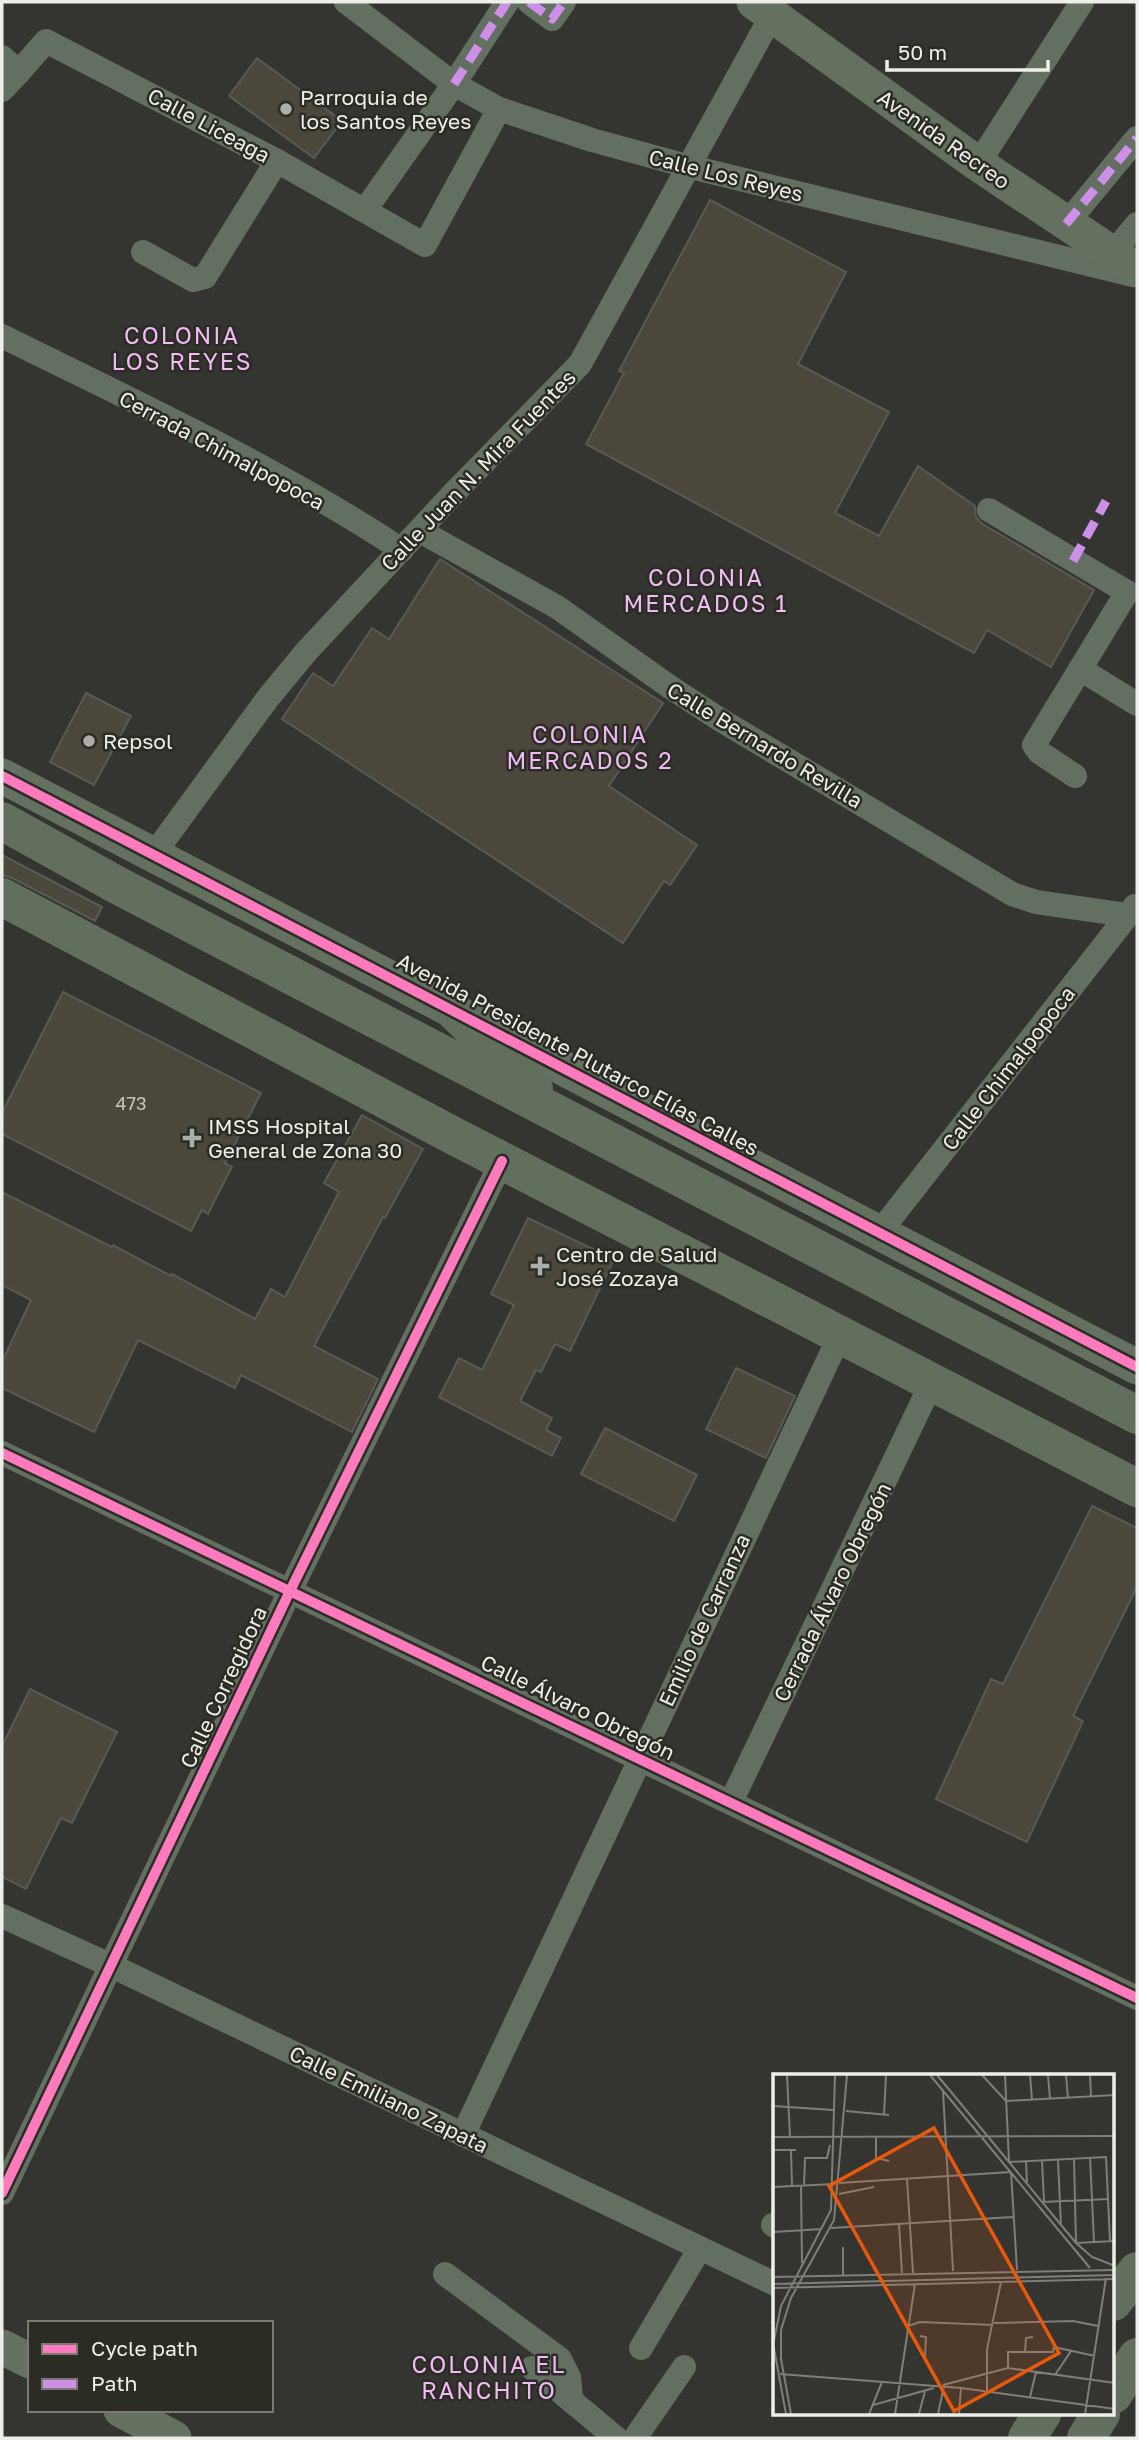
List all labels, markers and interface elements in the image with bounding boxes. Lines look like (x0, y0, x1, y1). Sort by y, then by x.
scale bar (887, 28, 1048, 72)
text: 50 m (898, 39, 947, 65)
street label: Calle Liceaga (143, 82, 275, 168)
place label: Parroquia de los Santos Reyes (300, 84, 471, 134)
street label: Avenida Recreo (873, 84, 1015, 194)
marker: Parroquia de los Santos Reyes (278, 101, 294, 117)
street label: Calle Los Reyes (646, 143, 806, 207)
district label: COLONIA LOS REYES (111, 321, 253, 375)
street label: Calle Juan N. Mira Fuentes (375, 364, 581, 576)
street label: Cerrada Chimalpopoca (115, 385, 329, 515)
district label: COLONIA MERCADOS 1 (624, 563, 788, 617)
street label: Calle Bernardo Revilla (663, 676, 867, 814)
district label: COLONIA MERCADOS 2 (507, 720, 673, 774)
place label: Repsol (103, 728, 173, 754)
marker: Repsol (81, 733, 97, 749)
street label: Avenida Presidente Plutarco Elías Calles (393, 947, 763, 1161)
street label: Calle Chimalpopoca (936, 981, 1080, 1155)
house number: 473 (115, 1092, 147, 1114)
place label: IMSS Hospital General de Zona 30 (208, 1113, 402, 1163)
marker: IMSS Hospital General de Zona 30 (182, 1128, 202, 1148)
place label: Centro de Salud José Zozaya (556, 1241, 717, 1291)
marker: Centro de Salud José Zozaya (530, 1256, 550, 1276)
street label: Cerrada Álvaro Obregón (768, 1478, 896, 1706)
street label: Emilio de Carranza (653, 1530, 755, 1710)
street label: Calle Corregidora (174, 1602, 272, 1772)
street label: Calle Álvaro Obregón (477, 1649, 679, 1765)
street label: Calle Emiliano Zapata (285, 2040, 493, 2158)
inset map (773, 2074, 1114, 2416)
legend (28, 2321, 273, 2412)
text: Cycle path (91, 2335, 198, 2361)
district label: COLONIA EL RANCHITO (412, 2350, 566, 2404)
text: Path (91, 2370, 138, 2396)

